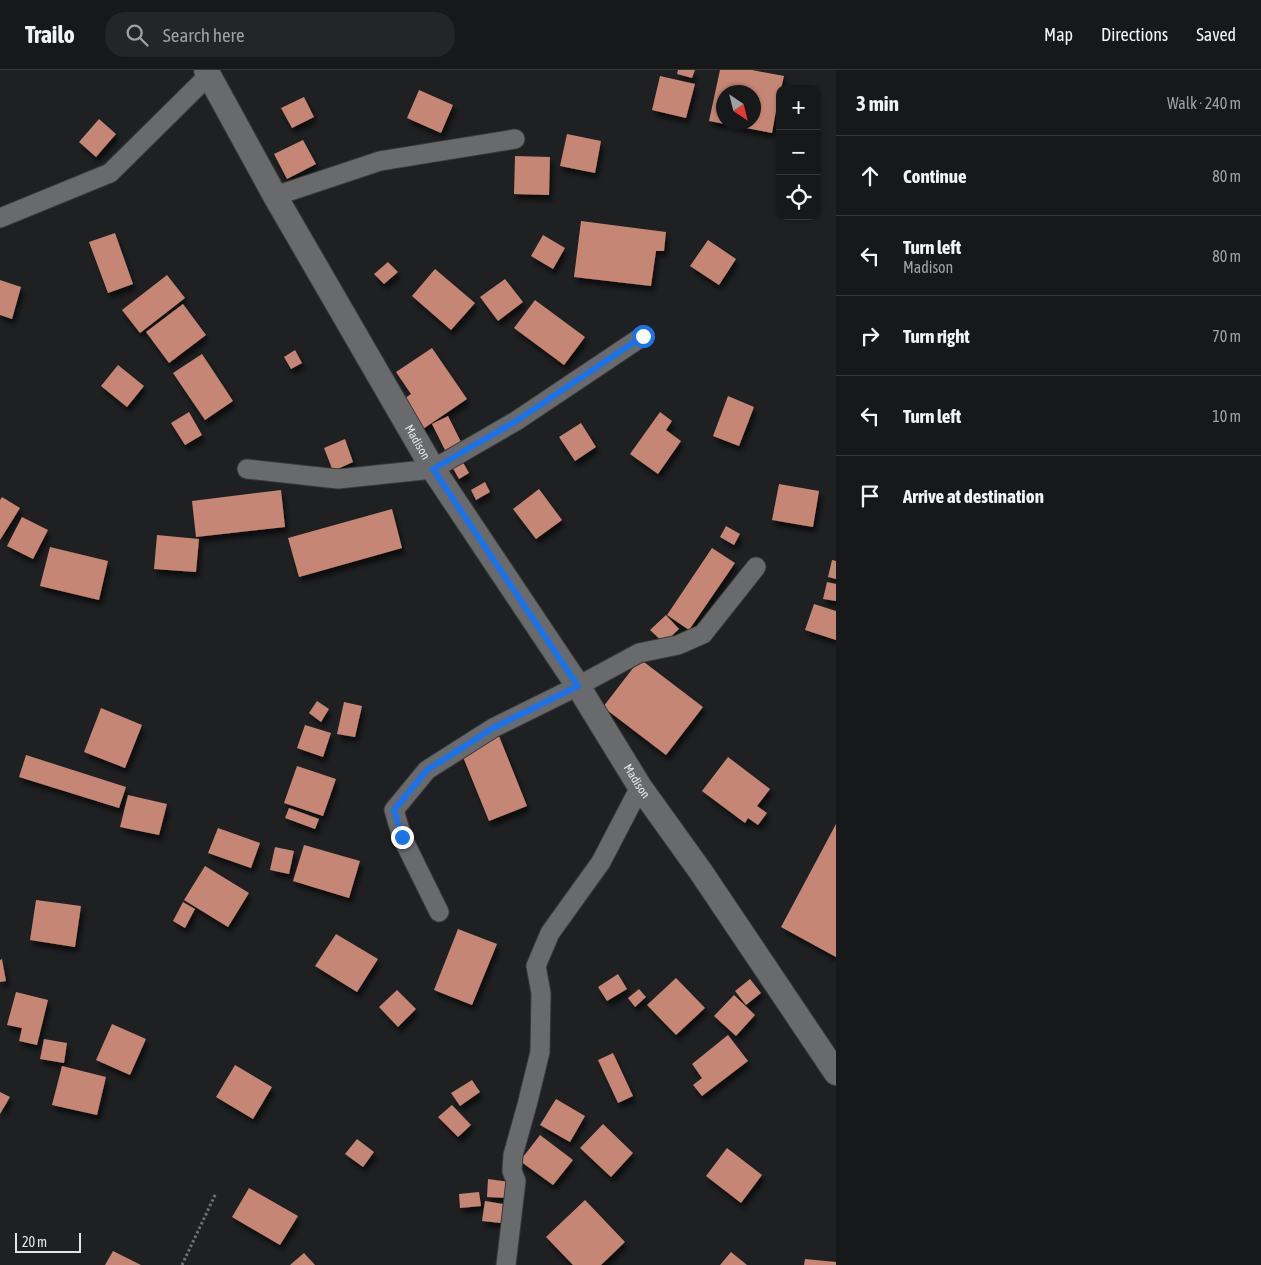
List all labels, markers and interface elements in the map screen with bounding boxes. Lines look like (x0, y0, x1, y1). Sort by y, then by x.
search box (105, 12, 455, 57)
text: Trailo (25, 21, 75, 48)
icon: search (123, 21, 151, 49)
text: Search here (163, 24, 245, 46)
text: Map (1044, 24, 1073, 45)
text: Directions (1101, 24, 1168, 45)
text: Saved (1196, 24, 1236, 45)
north arrow (716, 85, 761, 130)
map controls (776, 85, 821, 220)
button: + (776, 85, 821, 130)
text: 3 min (856, 91, 899, 115)
text: Walk · 240 m (1167, 94, 1241, 112)
button: − (776, 130, 821, 175)
icon: ahead (856, 162, 884, 190)
text: Continue (903, 165, 967, 187)
text: 80 m (1212, 167, 1241, 185)
button: locate (776, 175, 821, 220)
text: Turn left (903, 236, 961, 258)
icon: left (856, 242, 884, 270)
text: 80 m (1212, 247, 1241, 265)
text: Madison (903, 258, 953, 276)
icon: right (856, 322, 884, 350)
route start (632, 325, 655, 348)
text: Turn right (903, 325, 970, 347)
text: 70 m (1212, 327, 1241, 345)
icon: left (856, 402, 884, 430)
text: Turn left (903, 405, 961, 427)
text: 10 m (1212, 407, 1241, 425)
street label: Madison (402, 422, 433, 462)
icon: arrive (856, 482, 884, 510)
text: Arrive at destination (903, 485, 1044, 507)
street label: Madison (621, 762, 653, 801)
route end (391, 826, 414, 849)
scale bar (15, 1230, 81, 1253)
text: 20 m (22, 1234, 47, 1250)

